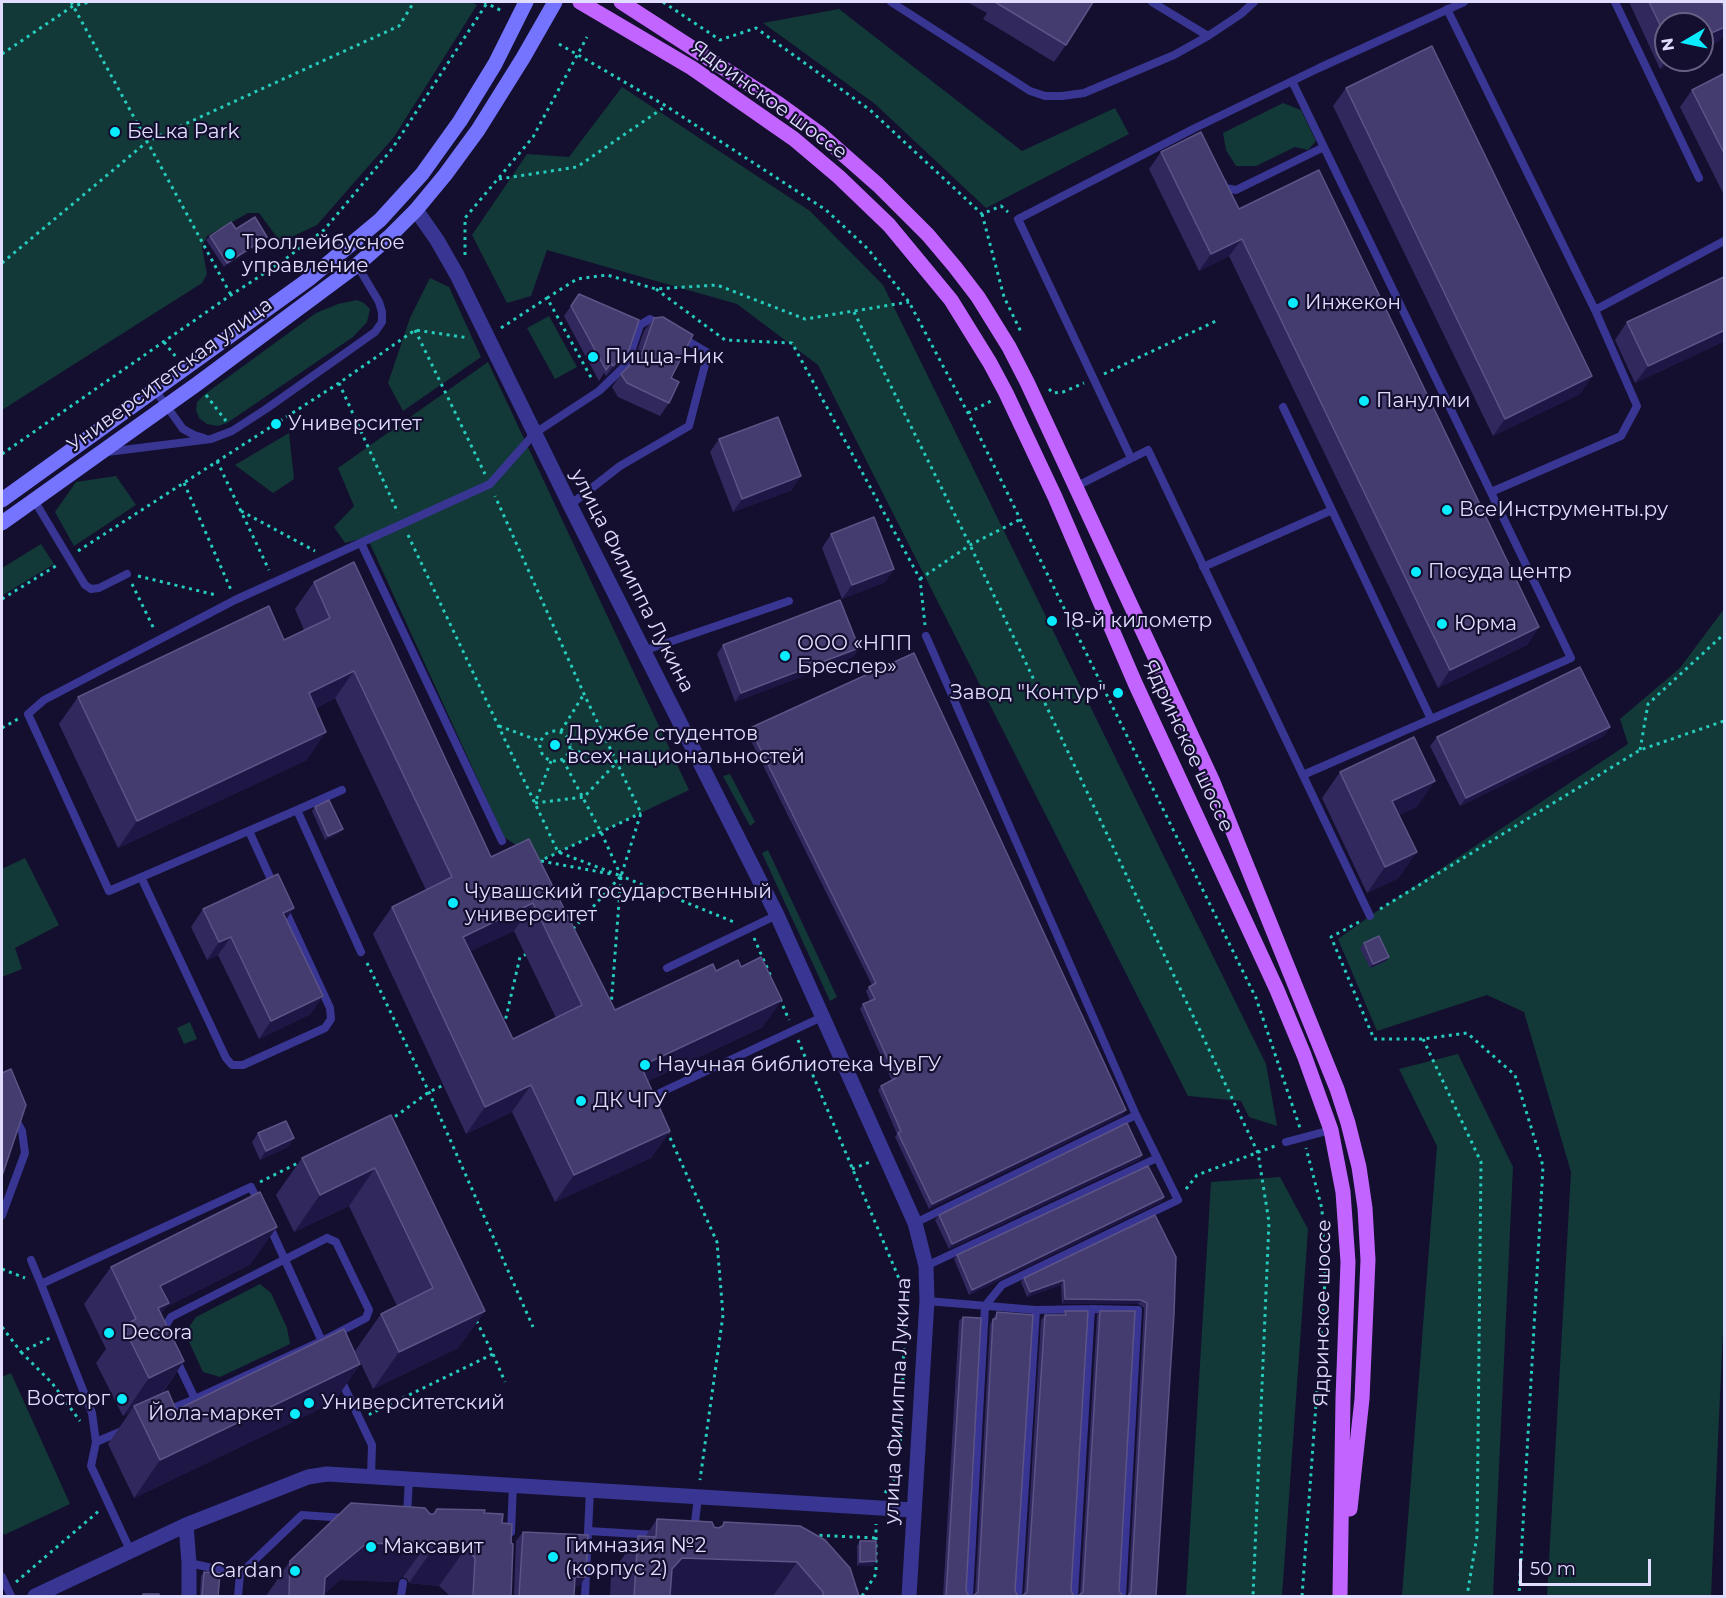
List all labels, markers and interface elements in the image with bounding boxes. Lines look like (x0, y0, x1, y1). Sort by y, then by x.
north arrow (1654, 12, 1714, 72)
street label: Ядринское шоссе (686, 35, 852, 165)
text: N (1657, 37, 1678, 52)
place label: БeLка Park (127, 120, 239, 144)
marker: БeLка Park (108, 125, 122, 139)
place label: Троллейбусное управление (242, 231, 405, 278)
marker: Троллейбусное управление (223, 247, 237, 261)
place label: Инжекон (1305, 291, 1401, 315)
street label: Университетская улица (63, 293, 277, 457)
marker: Инжекон (1286, 296, 1300, 310)
place label: Пицца-Ник (605, 345, 724, 369)
marker: Пицца-Ник (586, 350, 600, 364)
place label: Панулми (1376, 389, 1471, 413)
marker: Панулми (1357, 394, 1371, 408)
place label: Университет (288, 412, 422, 436)
marker: Университет (269, 417, 283, 431)
street label: улица Филиппа Лукина (565, 465, 699, 697)
place label: ВсеИнструменты.ру (1459, 498, 1668, 522)
marker: ВсеИнструменты.ру (1440, 503, 1454, 517)
place label: Посуда центр (1428, 560, 1572, 584)
marker: Посуда центр (1409, 565, 1423, 579)
place label: 18-й километр (1064, 609, 1212, 633)
place label: Юрма (1454, 612, 1517, 636)
marker: 18-й километр (1045, 614, 1059, 628)
marker: Юрма (1435, 617, 1449, 631)
place label: ООО «НПП Бреслер» (797, 632, 912, 679)
marker: ООО «НПП Бреслер» (778, 649, 792, 663)
street label: Ядринское шоссе (1138, 656, 1238, 836)
place label: Завод "Контур" (950, 681, 1106, 705)
marker: Завод "Контур" (1111, 686, 1125, 700)
place label: Дружбе студентов всех национальностей (567, 722, 805, 769)
marker: Дружбе студентов всех национальностей (548, 738, 562, 752)
place label: Чувашский государственный университет (465, 880, 772, 927)
marker: Чувашский государственный университет (446, 896, 460, 910)
place label: Научная библиотека ЧувГУ (657, 1053, 941, 1077)
marker: Научная библиотека ЧувГУ (638, 1058, 652, 1072)
place label: ДК ЧГУ (593, 1089, 667, 1113)
marker: ДК ЧГУ (574, 1094, 588, 1108)
street label: Ядринское шоссе (1309, 1219, 1337, 1407)
street label: улица Филиппа Лукина (880, 1277, 916, 1525)
place label: Decora (121, 1321, 192, 1345)
marker: Decora (102, 1326, 116, 1340)
place label: Восторг (26, 1387, 110, 1411)
place label: Университетский (321, 1391, 505, 1415)
marker: Восторг (115, 1392, 129, 1406)
marker: Университетский (302, 1396, 316, 1410)
place label: Йола-маркет (148, 1402, 283, 1426)
marker: Йола-маркет (288, 1407, 302, 1421)
place label: Гимназия №2 (корпус 2) (565, 1534, 706, 1581)
place label: Максавит (383, 1535, 483, 1559)
marker: Максавит (364, 1540, 378, 1554)
scale bar (1522, 1547, 1654, 1585)
marker: Гимназия №2 (корпус 2) (546, 1550, 560, 1564)
text: 50 m (1530, 1558, 1576, 1580)
place label: Cardan (211, 1559, 283, 1583)
marker: Cardan (288, 1564, 302, 1578)

